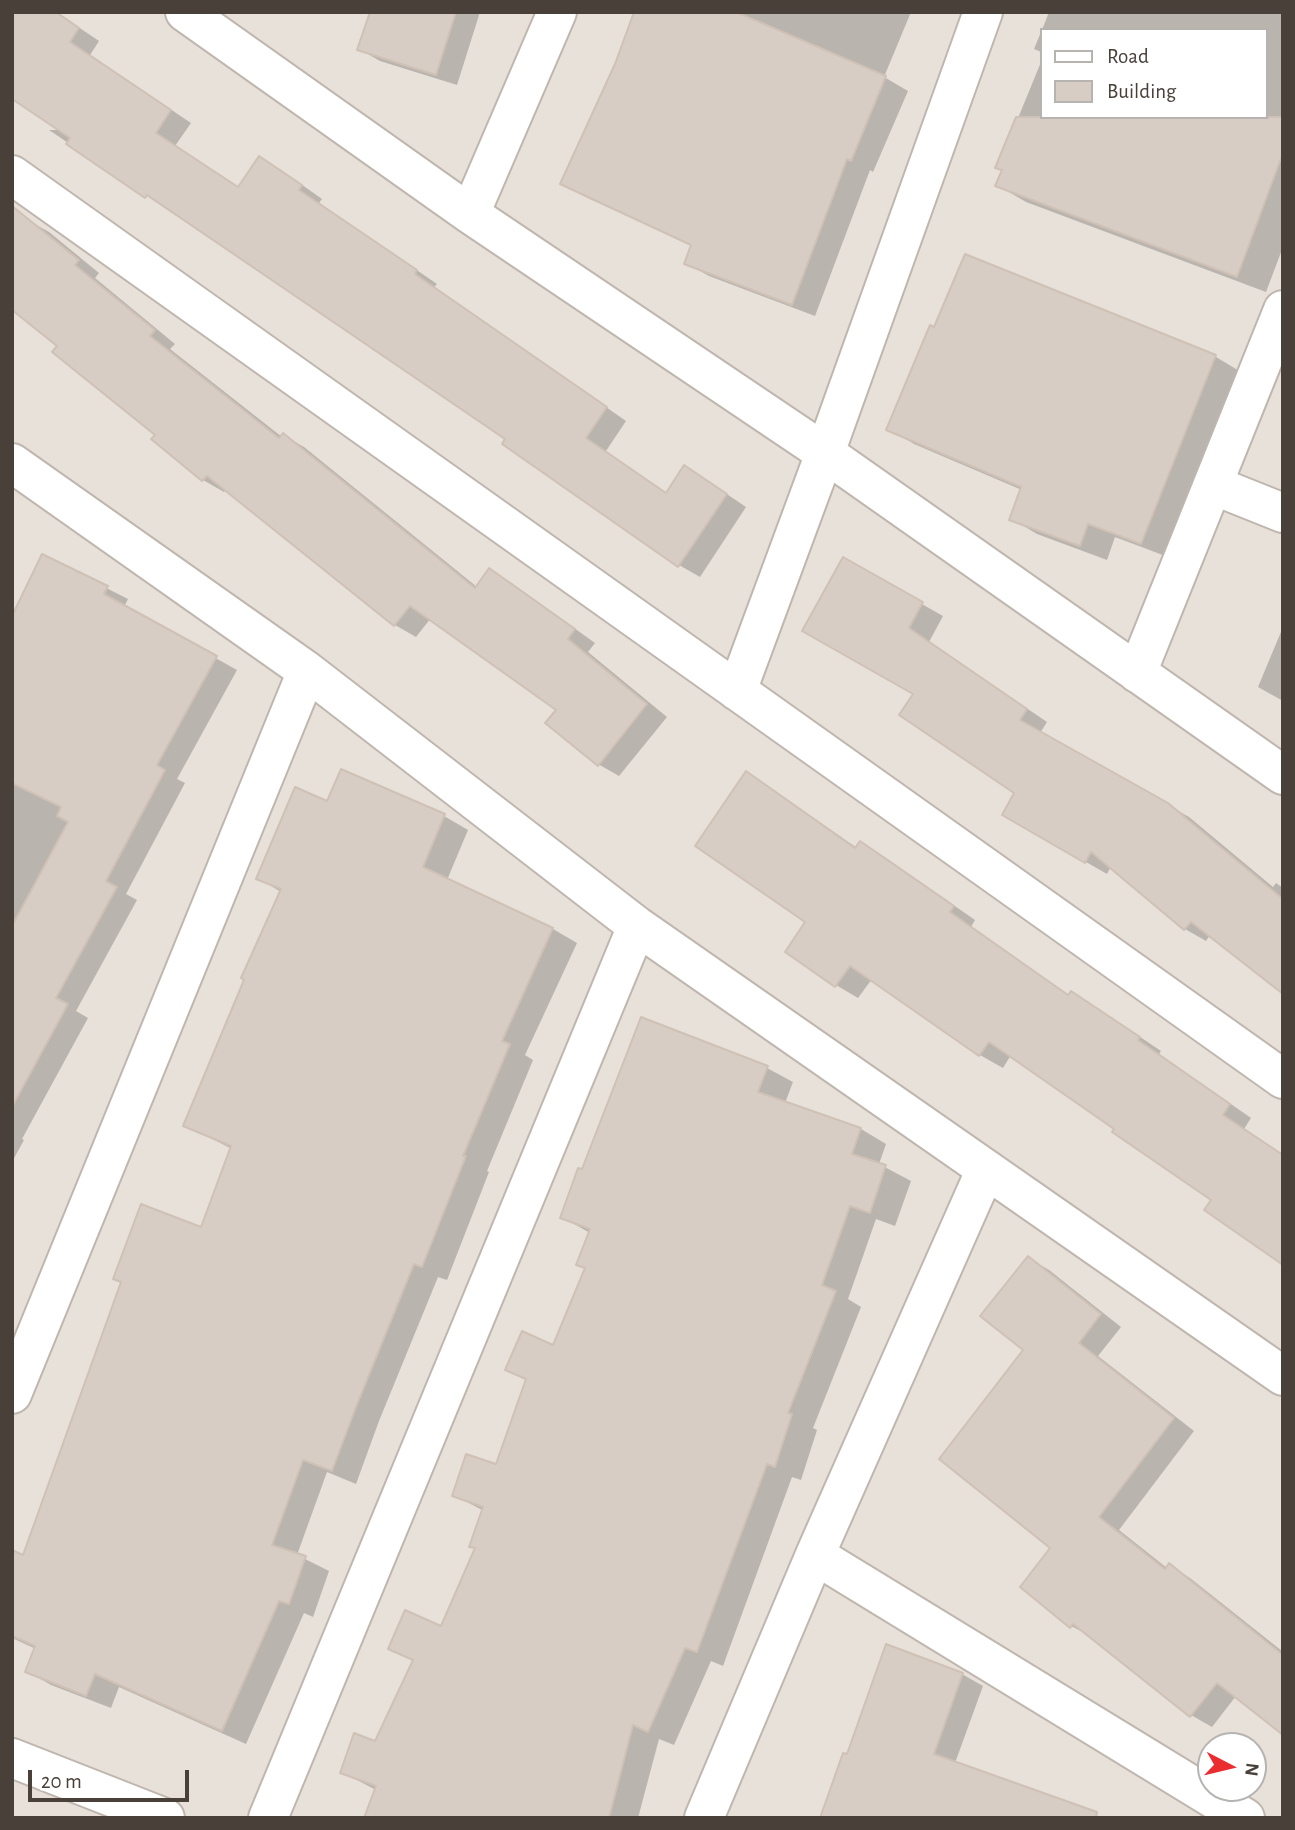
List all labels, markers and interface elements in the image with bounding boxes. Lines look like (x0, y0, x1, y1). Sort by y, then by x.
legend (1040, 28, 1267, 119)
text: Road (1107, 46, 1149, 67)
text: Building (1107, 81, 1176, 102)
north arrow (1197, 1732, 1267, 1802)
scale bar (32, 1756, 192, 1800)
text: N (1241, 1762, 1262, 1777)
text: 20 m (41, 1771, 82, 1792)

